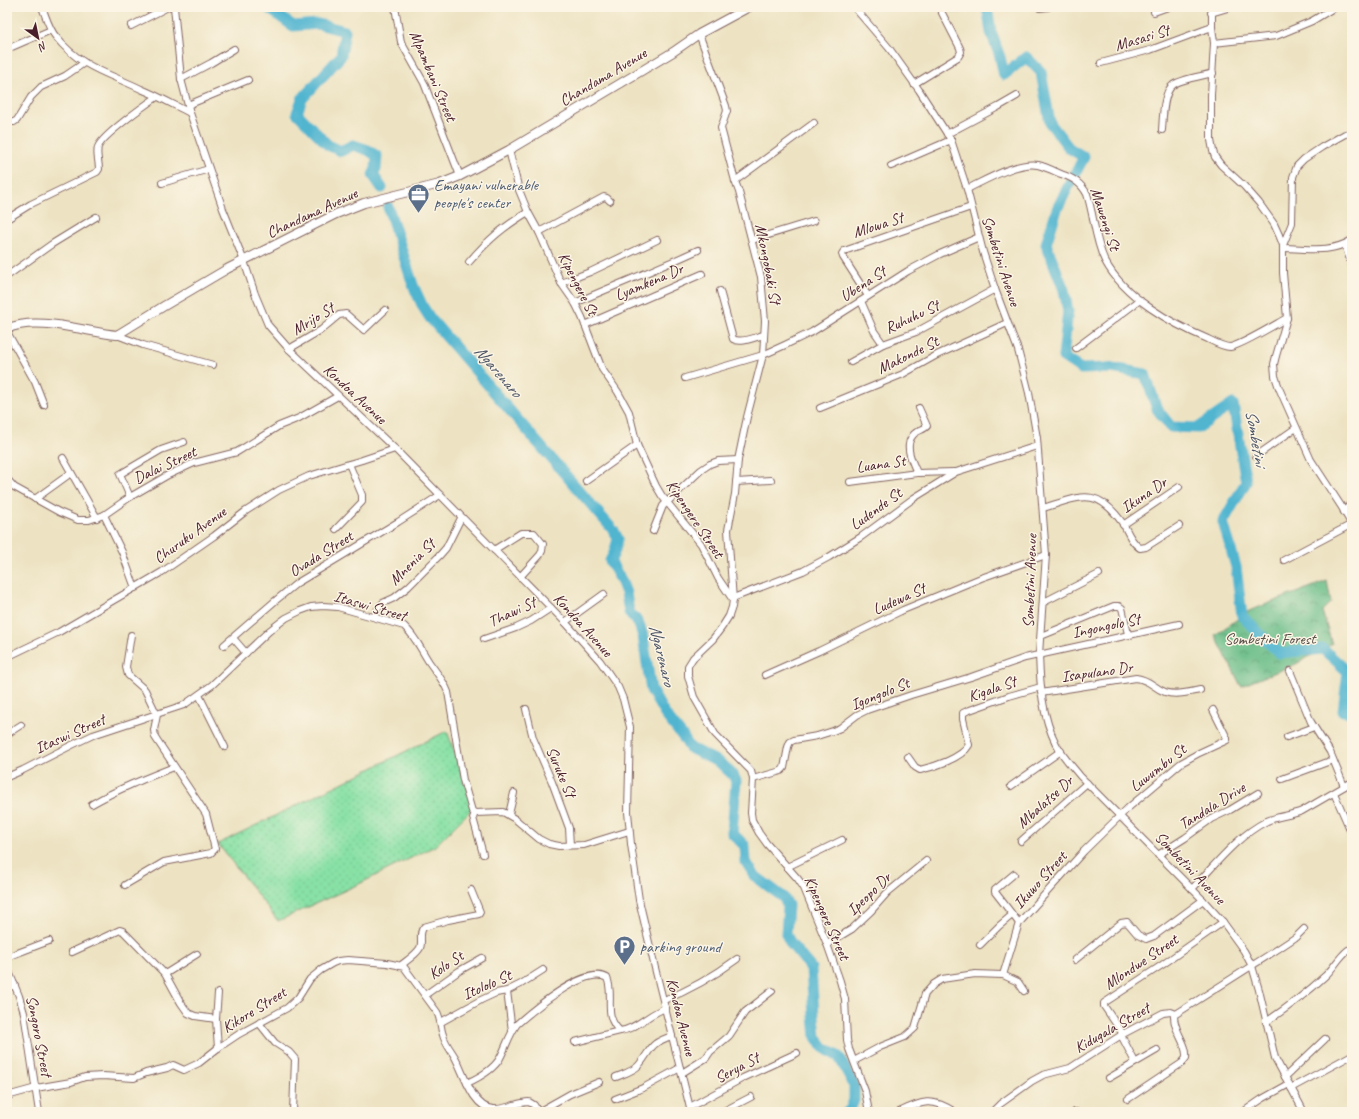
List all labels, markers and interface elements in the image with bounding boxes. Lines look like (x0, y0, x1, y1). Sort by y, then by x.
north arrow (18, 18, 58, 58)
street label: Masasi St (1112, 19, 1174, 56)
street label: Mpambani Street (405, 28, 462, 126)
text: N (35, 39, 50, 55)
street label: Chandama Avenue (556, 42, 652, 111)
place label: Emayani vulnerable people's center (434, 175, 540, 213)
office icon: Emayani vulnerable people's center (405, 181, 431, 214)
street label: Chandama Avenue (263, 182, 362, 243)
street label: Mawengi St (1085, 185, 1125, 255)
street label: Mlowa St (850, 207, 908, 242)
street label: Sombetini Avenue (977, 213, 1026, 310)
street label: Mkongobaki St (750, 222, 786, 308)
street label: Kipengere St (554, 249, 603, 321)
street label: Lyamkena Dr (612, 258, 687, 305)
street label: Ubena St (836, 260, 892, 306)
street label: Ruhuhu St (882, 295, 945, 338)
street label: Mrijo St (288, 297, 340, 340)
street label: Makonde St (874, 331, 944, 378)
water label: Ngarenaro (470, 341, 528, 404)
street label: Kondoa Avenue (319, 360, 392, 430)
water label: Sombetini (1241, 409, 1272, 472)
street label: Dalai Street (131, 441, 201, 488)
street label: Luana St (855, 450, 908, 477)
street label: Ikuna Dr (1117, 472, 1172, 518)
street label: Kipengere Street (662, 476, 729, 563)
street label: Ludende St (846, 482, 907, 535)
street label: Churuku Avenue (150, 501, 232, 568)
street label: Ovada Street (285, 526, 358, 581)
street label: Sombetini Avenue (1018, 532, 1042, 628)
street label: Mnenia St (385, 533, 441, 589)
street label: Ludewa St (870, 578, 931, 619)
street label: Itaswi Street (332, 586, 411, 627)
street label: Kondoa Avenue (549, 589, 618, 662)
street label: Thawi St (485, 591, 541, 632)
street label: Ingongolo St (1070, 609, 1144, 643)
water label: Ngarenaro (644, 622, 680, 691)
park label: Sombetini Forest (1224, 629, 1317, 649)
street label: Isapulano Dr (1060, 657, 1135, 687)
street label: Kigala St (965, 671, 1021, 707)
street label: Igongolo St (848, 673, 914, 715)
street label: Itaswi Street (32, 709, 110, 758)
street label: Luwumbu St (1126, 739, 1192, 796)
street label: Suruke St (541, 744, 582, 803)
street label: Mbalatse Dr (1013, 771, 1078, 833)
street label: Tandala Drive (1175, 777, 1250, 834)
street label: Sombetini Avenue (1150, 827, 1231, 910)
street label: Ikuwo Street (1009, 846, 1072, 913)
street label: Ipeopo Dr (843, 867, 896, 920)
street label: Kipengere Street (800, 873, 855, 965)
street label: Mlondwe Street (1100, 929, 1183, 994)
parking icon: parking ground (611, 934, 637, 967)
place label: parking ground (640, 937, 724, 957)
street label: Kolo St (425, 945, 469, 984)
street label: Itololo St (459, 965, 516, 1005)
street label: Kondoa Avenue (662, 976, 701, 1060)
street label: Kikore Street (218, 982, 291, 1038)
street label: Songoro Street (21, 994, 57, 1081)
street label: Kidugala Street (1071, 997, 1156, 1058)
street label: Serya St (711, 1047, 765, 1088)

